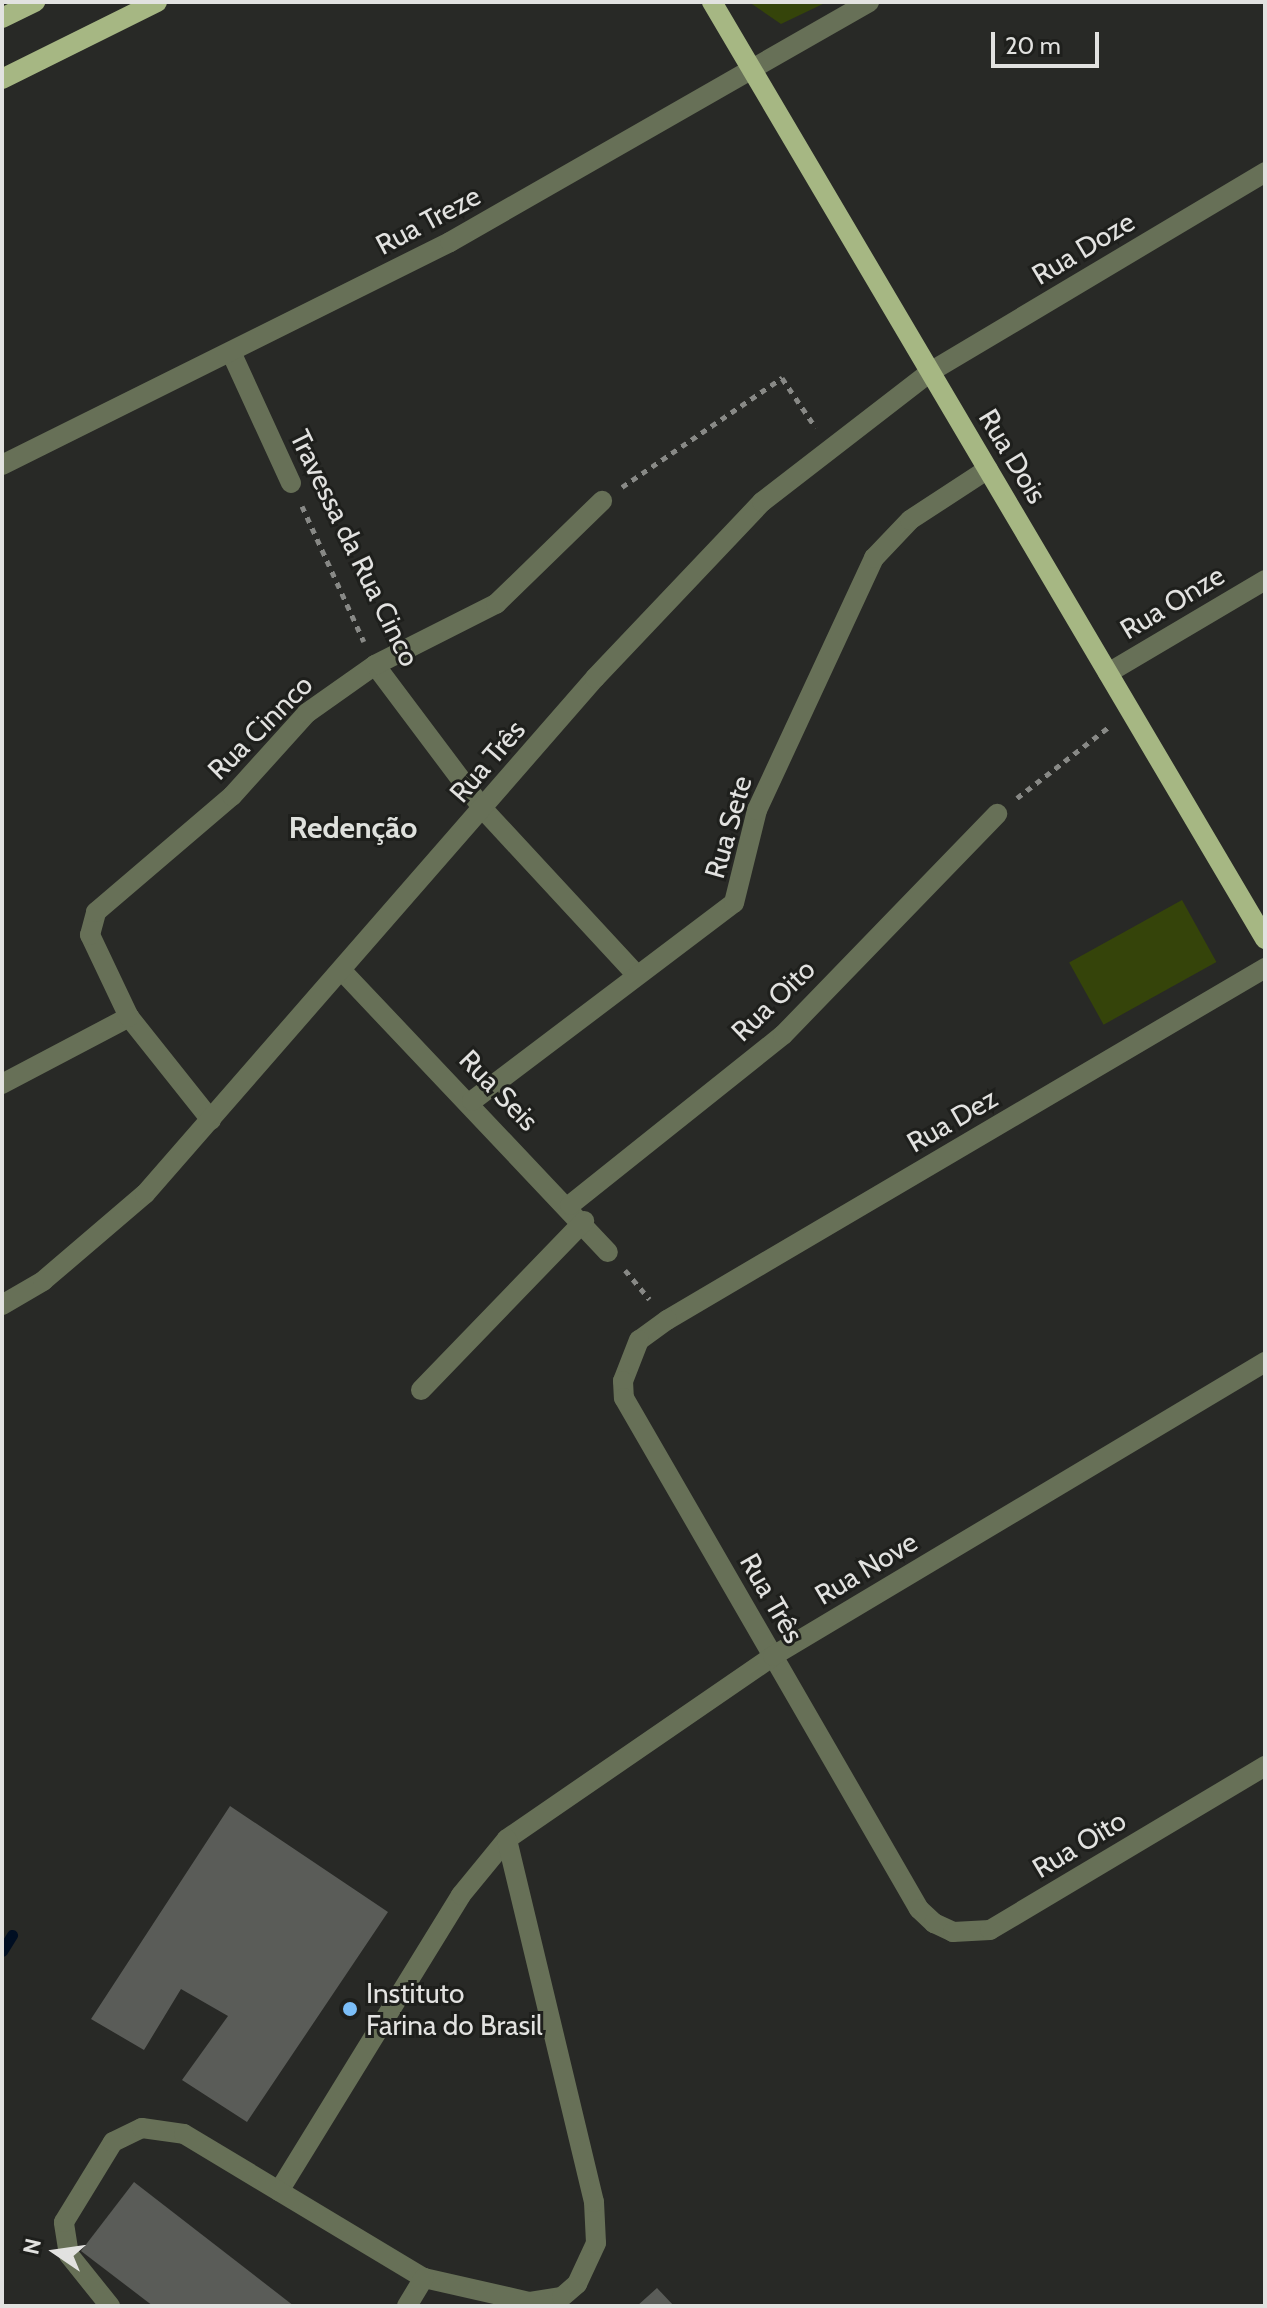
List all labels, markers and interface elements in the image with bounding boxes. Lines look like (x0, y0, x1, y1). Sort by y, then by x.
scale bar (995, 16, 1103, 66)
text: 20 m (1005, 31, 1061, 60)
street label: Rua Treze (370, 179, 486, 261)
street label: Rua Doze (1026, 204, 1140, 292)
street label: Rua Dois (972, 403, 1054, 509)
street label: Travessa da Rua Cinco (283, 424, 427, 672)
street label: Rua Onze (1114, 558, 1230, 646)
street label: Rua Cinnco (201, 668, 319, 786)
street label: Rua Três (442, 713, 532, 809)
street label: Rua Sete (697, 772, 759, 882)
district label: Redenção (289, 810, 417, 846)
street label: Rua Oito (724, 952, 822, 1048)
street label: Rua Seis (452, 1043, 546, 1137)
street label: Rua Dez (901, 1081, 1003, 1159)
street label: Rua Nove (809, 1524, 923, 1612)
street label: Rua Três (733, 1547, 811, 1649)
street label: Rua Oito (1026, 1803, 1132, 1885)
place label: Instituto Farina do Brasil (366, 1976, 543, 2042)
marker: Instituto Farina do Brasil (341, 2000, 359, 2018)
north arrow (16, 2212, 96, 2292)
text: N (17, 2236, 47, 2257)

